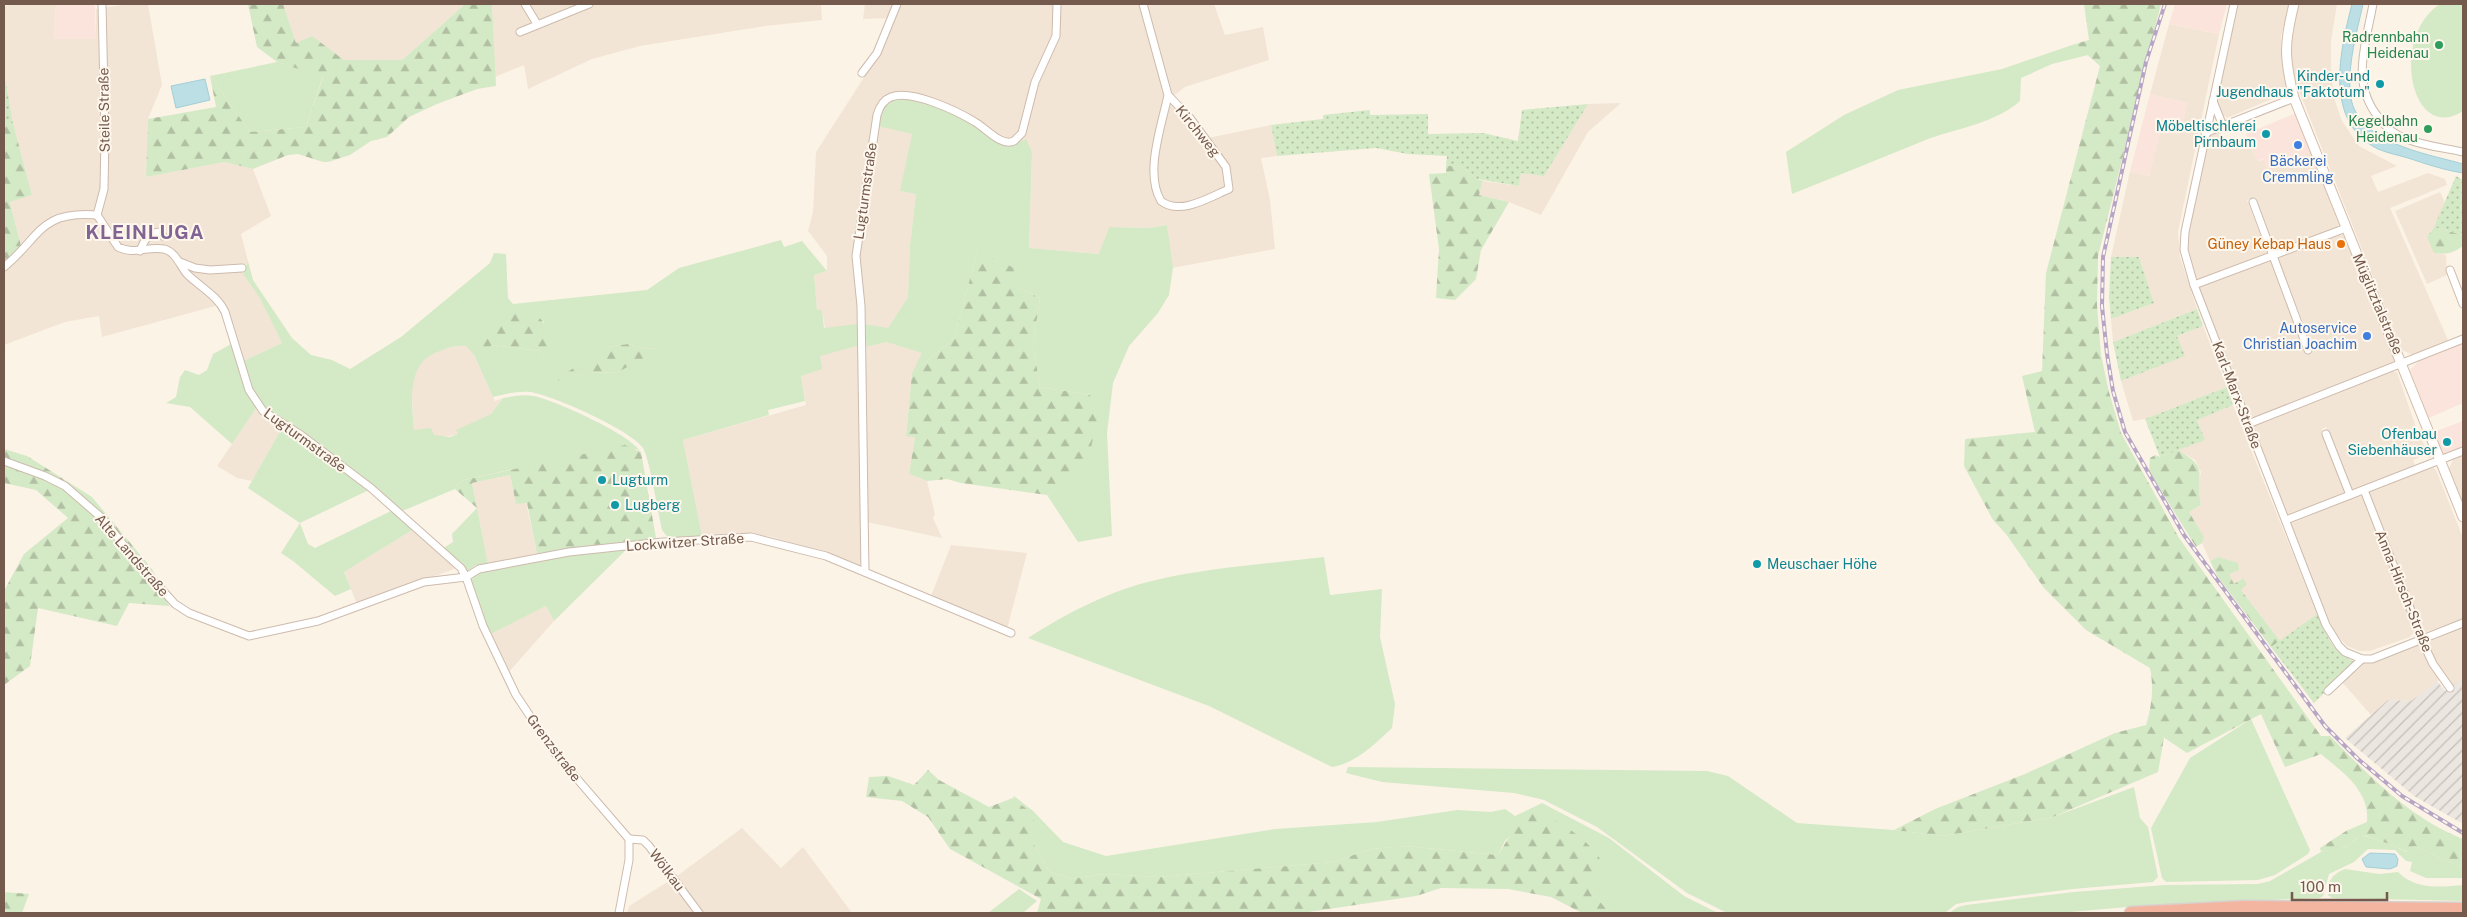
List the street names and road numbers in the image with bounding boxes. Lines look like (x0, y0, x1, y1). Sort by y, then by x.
street label: Steile Straße (95, 67, 113, 152)
street label: Kirchweg (1173, 102, 1224, 160)
street label: Lugturmstraße (850, 141, 880, 240)
street label: Müglitztalstraße (2350, 251, 2406, 357)
street label: Karl-Marx-Straße (2209, 339, 2265, 451)
street label: Lugturmstraße (261, 405, 349, 475)
street label: Alte Landstraße (92, 511, 172, 599)
street label: Anna-Hirsch-Straße (2372, 528, 2436, 654)
street label: Lockwitzer Straße (625, 530, 745, 554)
street label: Grenzstraße (524, 711, 584, 785)
street label: Wölkau (646, 846, 688, 894)

